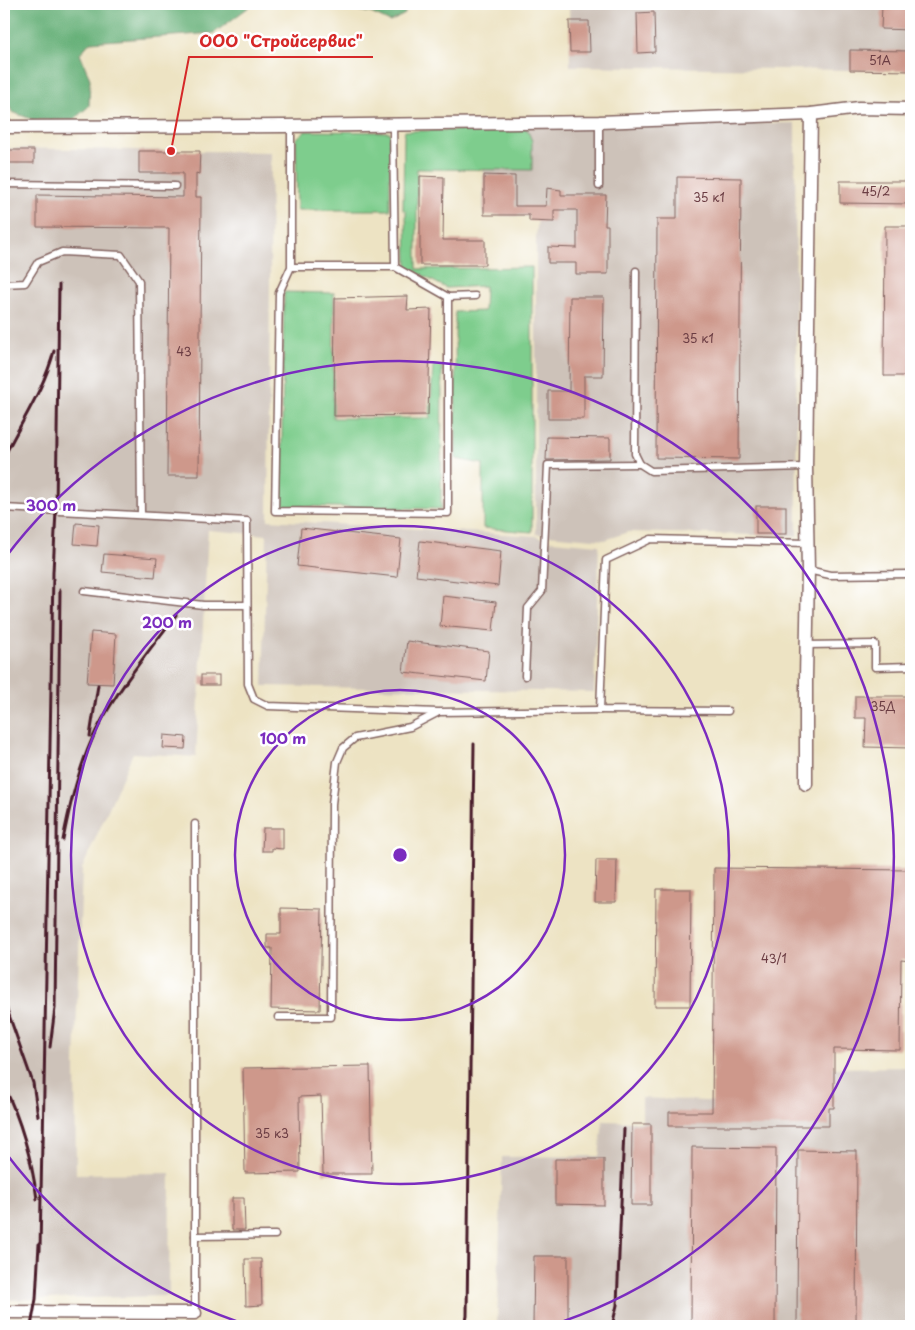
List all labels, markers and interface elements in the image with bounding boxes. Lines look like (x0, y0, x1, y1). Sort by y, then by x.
callout: ООО "Стройсервис" (189, 26, 373, 57)
text: ООО "Стройсервис" (199, 28, 363, 52)
house number: 51А (869, 51, 891, 69)
house number: 45/2 (862, 182, 890, 200)
house number: 35 к1 (693, 188, 725, 206)
house number: 35 к1 (682, 329, 714, 347)
house number: 43 (176, 342, 192, 360)
text: 300 m (26, 493, 76, 516)
text: 200 m (142, 610, 192, 633)
house number: 35Д (871, 697, 896, 715)
text: 100 m (260, 726, 306, 749)
centre of rings (391, 846, 409, 864)
house number: 43/1 (761, 949, 787, 967)
house number: 35 к3 (255, 1124, 289, 1142)

